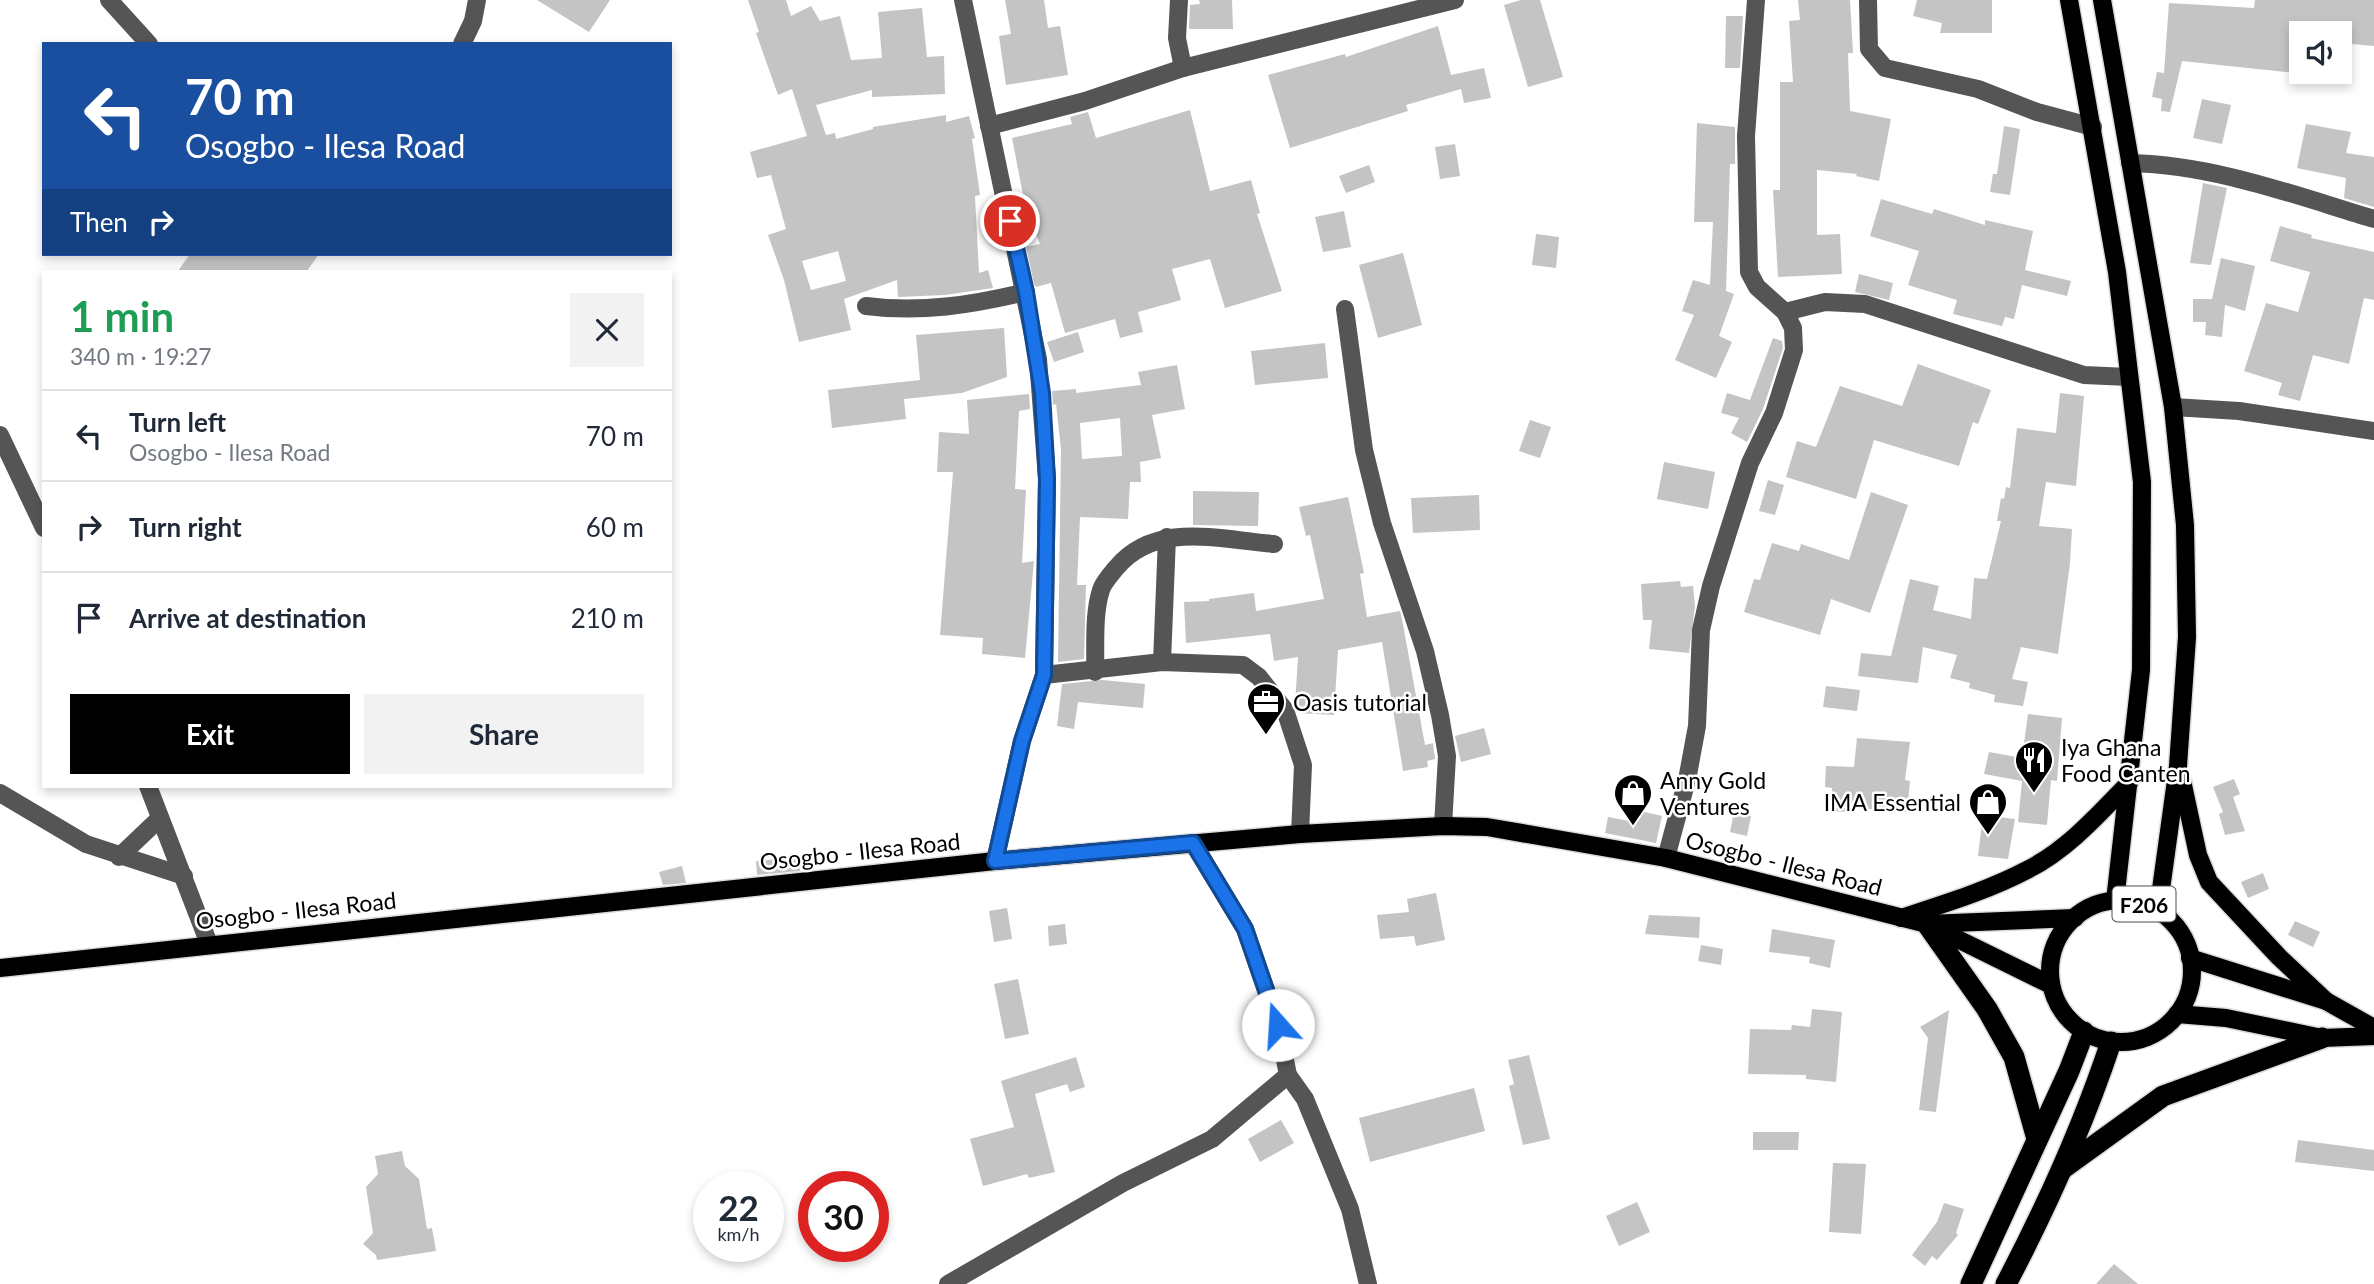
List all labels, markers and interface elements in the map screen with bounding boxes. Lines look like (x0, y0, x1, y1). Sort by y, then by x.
map controls (2289, 21, 2352, 84)
button: sound (2289, 21, 2352, 84)
text: 70 m (185, 67, 295, 125)
icon: left (70, 70, 161, 161)
text: Osogbo - Ilesa Road (185, 126, 465, 165)
pin (980, 191, 1040, 251)
icon: arrive (991, 202, 1029, 240)
icon: right (142, 203, 180, 241)
text: Then (70, 206, 128, 238)
text: 1 min (70, 291, 174, 341)
button: close (570, 293, 644, 367)
text: 340 m · 19:27 (70, 342, 212, 370)
text: Turn left (129, 406, 226, 438)
icon: left (70, 417, 108, 455)
text: 70 m (586, 420, 644, 452)
text: Osogbo - Ilesa Road (129, 438, 331, 466)
icon: right (70, 508, 108, 546)
text: Turn right (129, 511, 242, 543)
text: 60 m (586, 511, 644, 543)
icon: arrive (70, 599, 108, 637)
text: Arrive at destination (129, 602, 366, 634)
text: 210 m (571, 602, 644, 634)
office icon: Oasis tutorial (1245, 681, 1287, 736)
place label: Oasis tutorial (1293, 688, 1427, 716)
button: Exit (70, 694, 350, 774)
button: Share (364, 694, 644, 774)
place label: Iya Ghana Food Canten (2061, 733, 2191, 787)
restaurant icon: Iya Ghana Food Canten (2013, 739, 2055, 794)
place label: Anny Gold Ventures (1660, 766, 1766, 820)
shop icon: Anny Gold Ventures (1612, 772, 1654, 827)
shop icon: IMA Essential (1967, 781, 2009, 836)
place label: IMA Essential (1824, 788, 1961, 816)
street label: Osogbo - Ilesa Road (1683, 825, 1885, 901)
street label: Osogbo - Ilesa Road (758, 827, 962, 875)
street label: Osogbo - Ilesa Road (194, 886, 398, 934)
road number: F206 (2112, 886, 2176, 922)
position arrow (1241, 988, 1315, 1062)
speed limit sign: 30 (798, 1171, 889, 1262)
text: 22 (718, 1186, 759, 1228)
text: km/h (717, 1223, 760, 1245)

